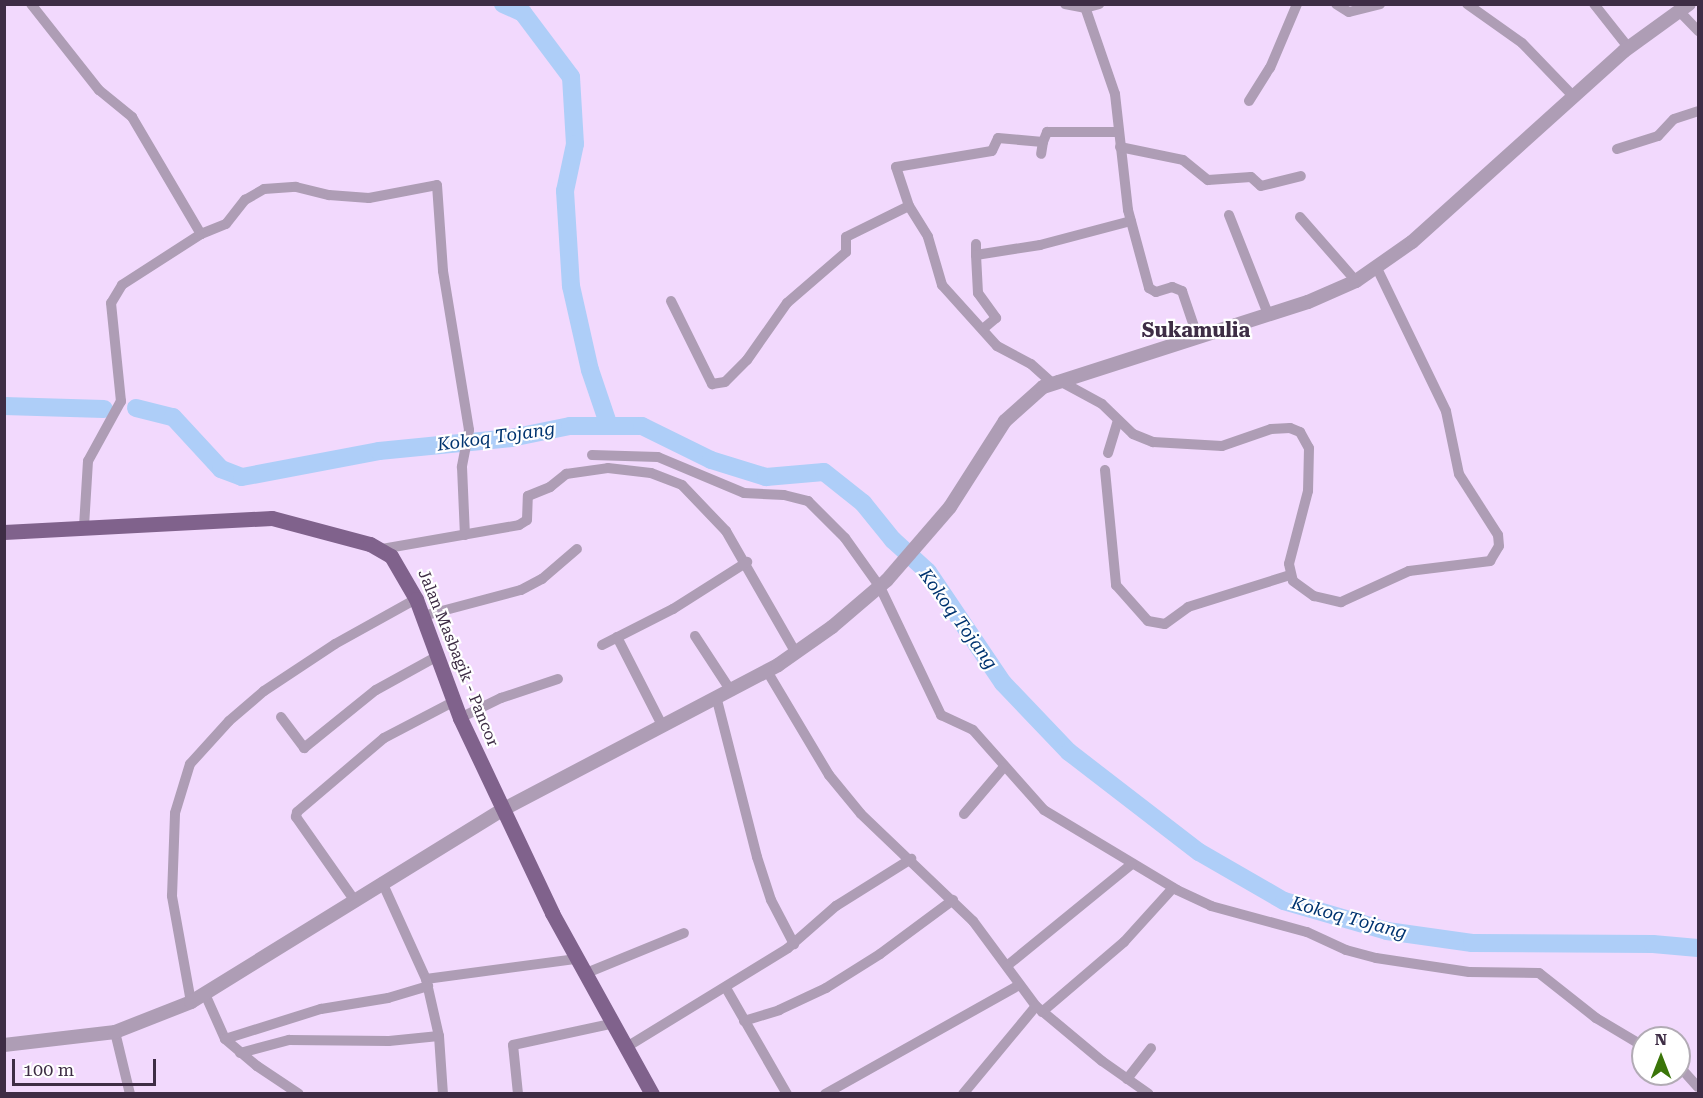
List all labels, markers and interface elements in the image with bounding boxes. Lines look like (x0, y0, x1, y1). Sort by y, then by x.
district label: Sukamulia (1142, 318, 1250, 342)
water label: Kokoq Tojang (436, 418, 556, 456)
water label: Kokoq Tojang (914, 565, 1002, 673)
street label: Jalan Masbagik - Pancor (414, 567, 502, 749)
water label: Kokoq Tojang (1289, 892, 1409, 944)
north arrow (1631, 1026, 1691, 1086)
text: N (1655, 1030, 1667, 1049)
scale bar (15, 1047, 159, 1085)
text: 100 m (23, 1059, 74, 1080)

